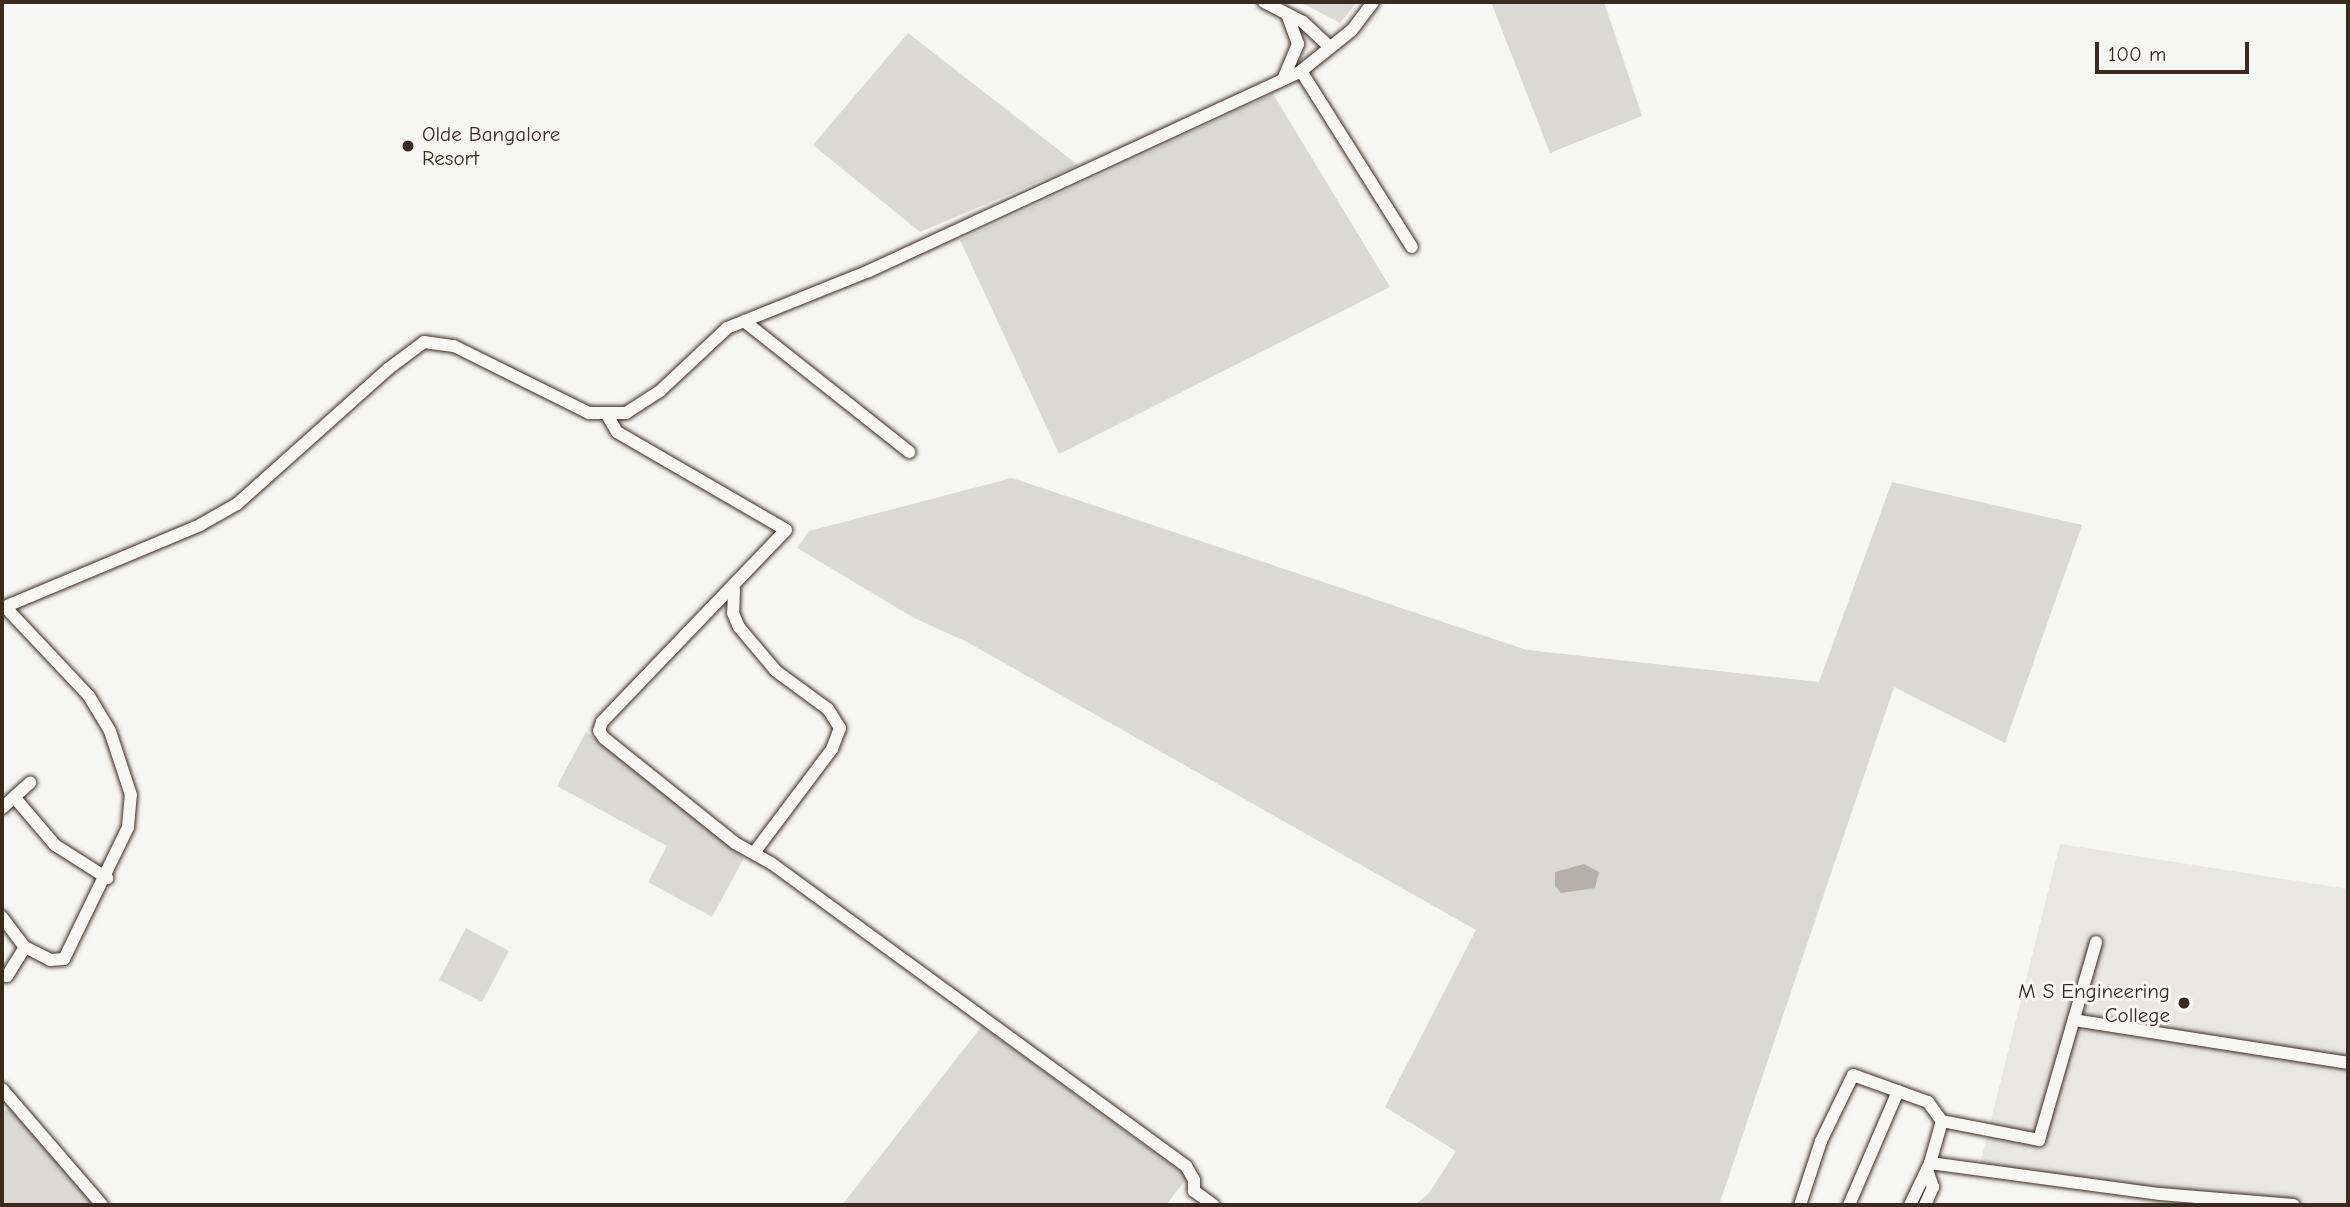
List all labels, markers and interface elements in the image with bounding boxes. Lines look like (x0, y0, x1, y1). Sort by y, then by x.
scale bar (2098, 28, 2252, 72)
text: 100 m (2108, 42, 2166, 66)
place label: Olde Bangalore Resort (422, 121, 560, 171)
marker: Olde Bangalore Resort (400, 138, 416, 154)
place label: M S Engineering College (2018, 978, 2170, 1028)
marker: M S Engineering College (2176, 995, 2192, 1011)

